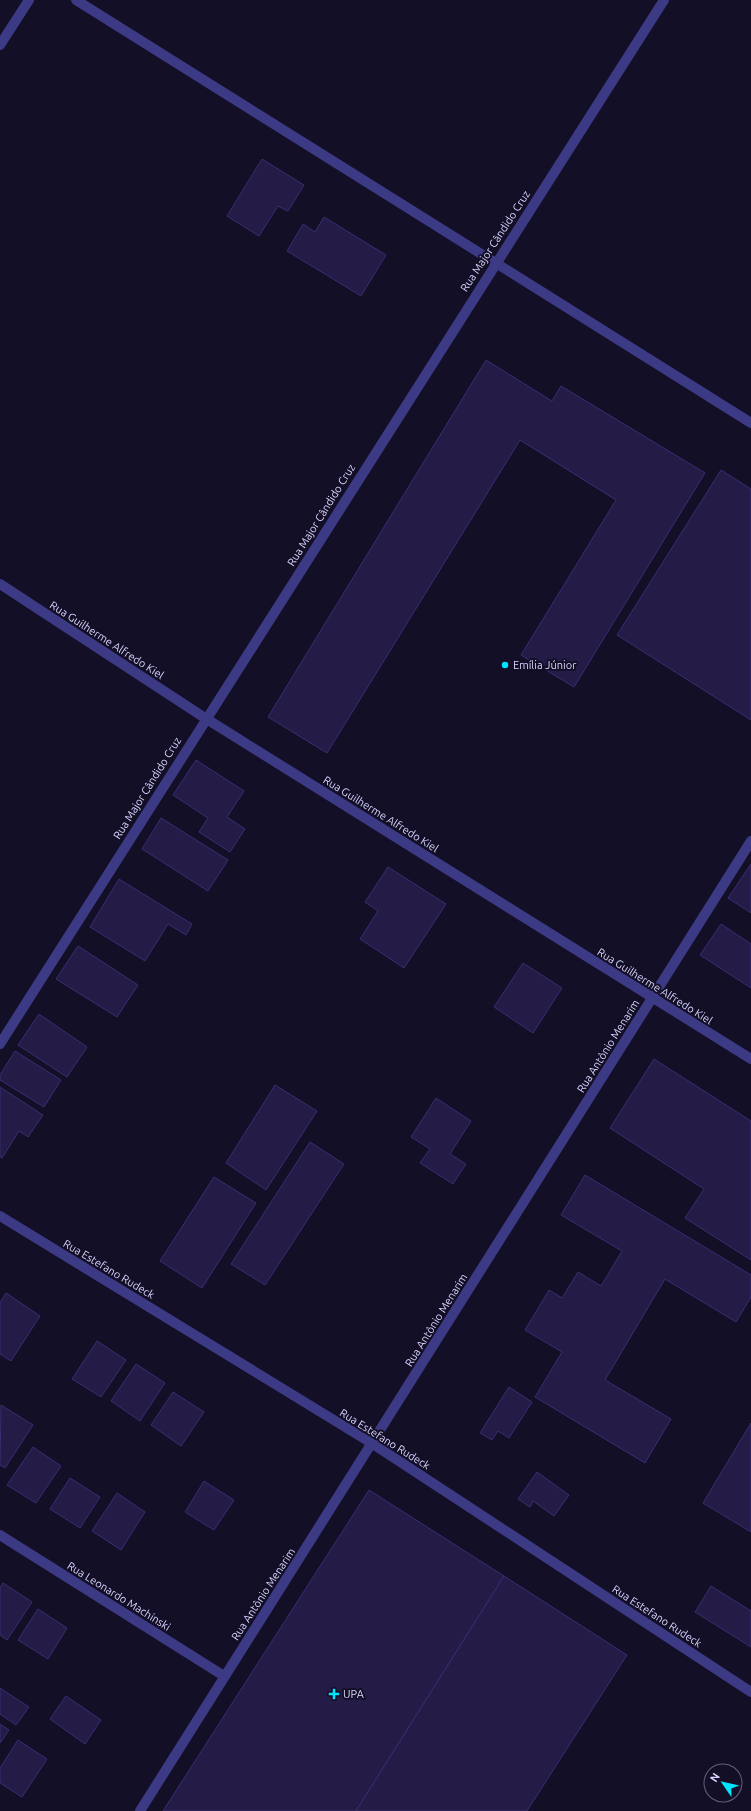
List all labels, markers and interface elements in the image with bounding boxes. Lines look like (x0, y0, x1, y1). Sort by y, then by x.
street label: Rua Major Cândido Cruz (458, 188, 532, 294)
street label: Rua Major Cândido Cruz (285, 462, 357, 568)
street label: Rua Guilherme Alfredo Kiel (48, 599, 166, 681)
place label: Emília Júnior (513, 659, 577, 671)
marker: Emília Júnior (500, 660, 510, 670)
street label: Rua Major Cândido Cruz (111, 735, 183, 841)
street label: Rua Guilherme Alfredo Kiel (321, 774, 441, 855)
street label: Rua Guilherme Alfredo Kiel (595, 946, 715, 1027)
street label: Rua Antônio Menarim (574, 997, 642, 1095)
street label: Rua Estefano Rudeck (61, 1237, 157, 1301)
street label: Rua Antônio Menarim (402, 1271, 470, 1369)
street label: Rua Estefano Rudeck (338, 1406, 433, 1472)
street label: Rua Antônio Menarim (229, 1546, 297, 1642)
street label: Rua Leonardo Machinski (65, 1559, 173, 1633)
street label: Rua Estefano Rudeck (610, 1583, 704, 1650)
marker: UPA (328, 1688, 340, 1700)
place label: UPA (343, 1688, 365, 1700)
north arrow (703, 1763, 743, 1803)
text: N (707, 1771, 722, 1784)

